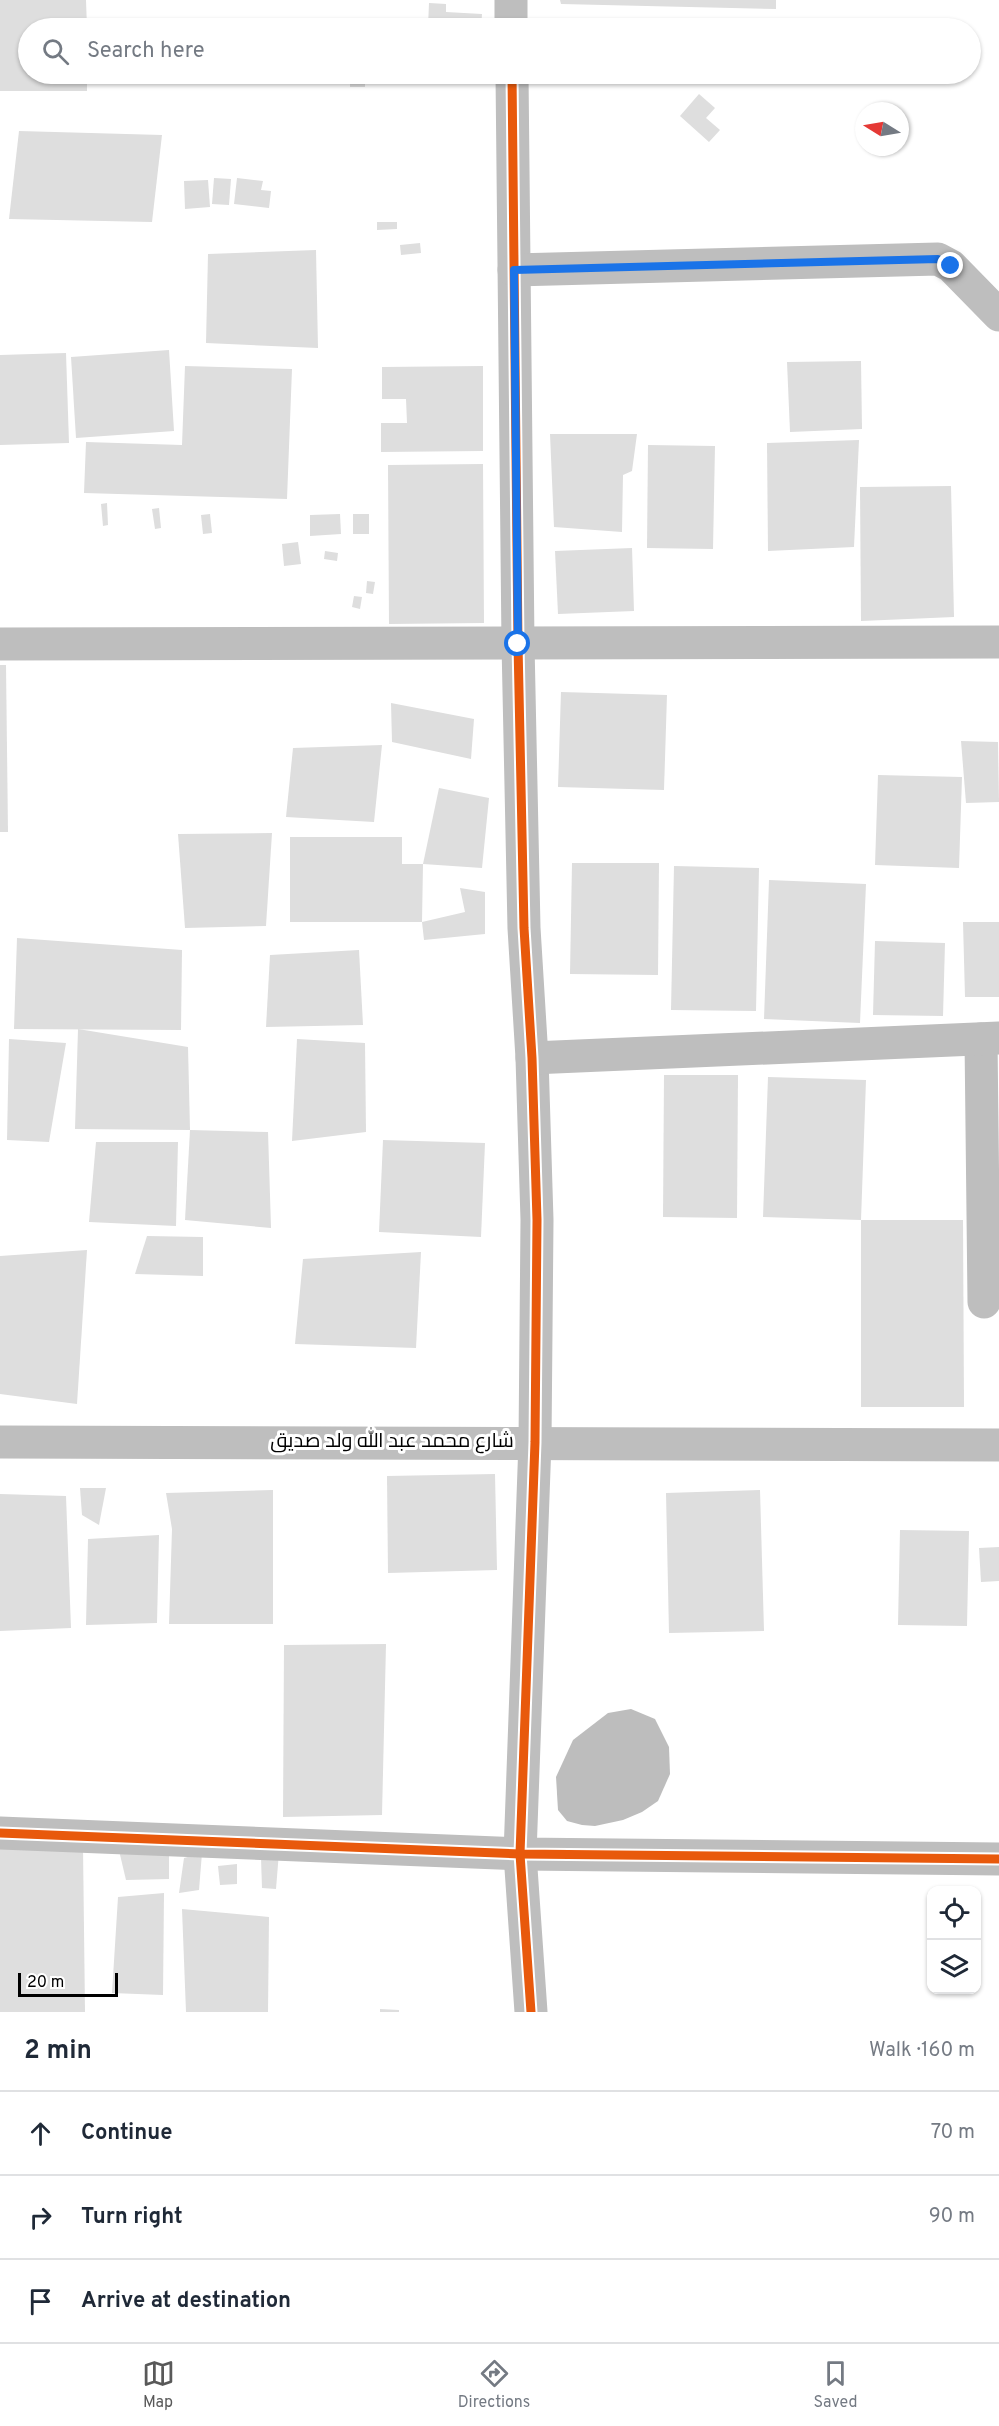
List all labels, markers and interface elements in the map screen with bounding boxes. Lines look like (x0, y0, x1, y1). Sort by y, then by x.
search box (18, 18, 981, 84)
icon: search (39, 35, 72, 68)
text: Search here (87, 38, 205, 65)
north arrow (855, 102, 909, 156)
route end (937, 252, 963, 278)
route start (504, 630, 530, 656)
street label: شارع محمد عبد الله ولد صديق (270, 1427, 514, 1455)
map controls (927, 1886, 981, 1994)
button: locate (927, 1886, 981, 1940)
button: layers (927, 1940, 981, 1994)
scale bar (18, 1970, 118, 1998)
text: 20 m (27, 1973, 64, 1993)
text: 2 min (24, 2035, 92, 2068)
text: Walk · 160 m (869, 2038, 975, 2064)
icon: ahead (24, 2117, 57, 2150)
text: Continue (81, 2120, 172, 2147)
text: 70 m (931, 2120, 975, 2146)
icon: right (24, 2201, 57, 2234)
text: Turn right (81, 2204, 183, 2231)
text: 90 m (929, 2204, 975, 2230)
icon: arrive (24, 2285, 57, 2318)
text: Arrive at destination (81, 2288, 291, 2315)
tab: Map (142, 2357, 175, 2413)
tab: Directions (458, 2357, 530, 2413)
tab: Saved (813, 2357, 857, 2413)

